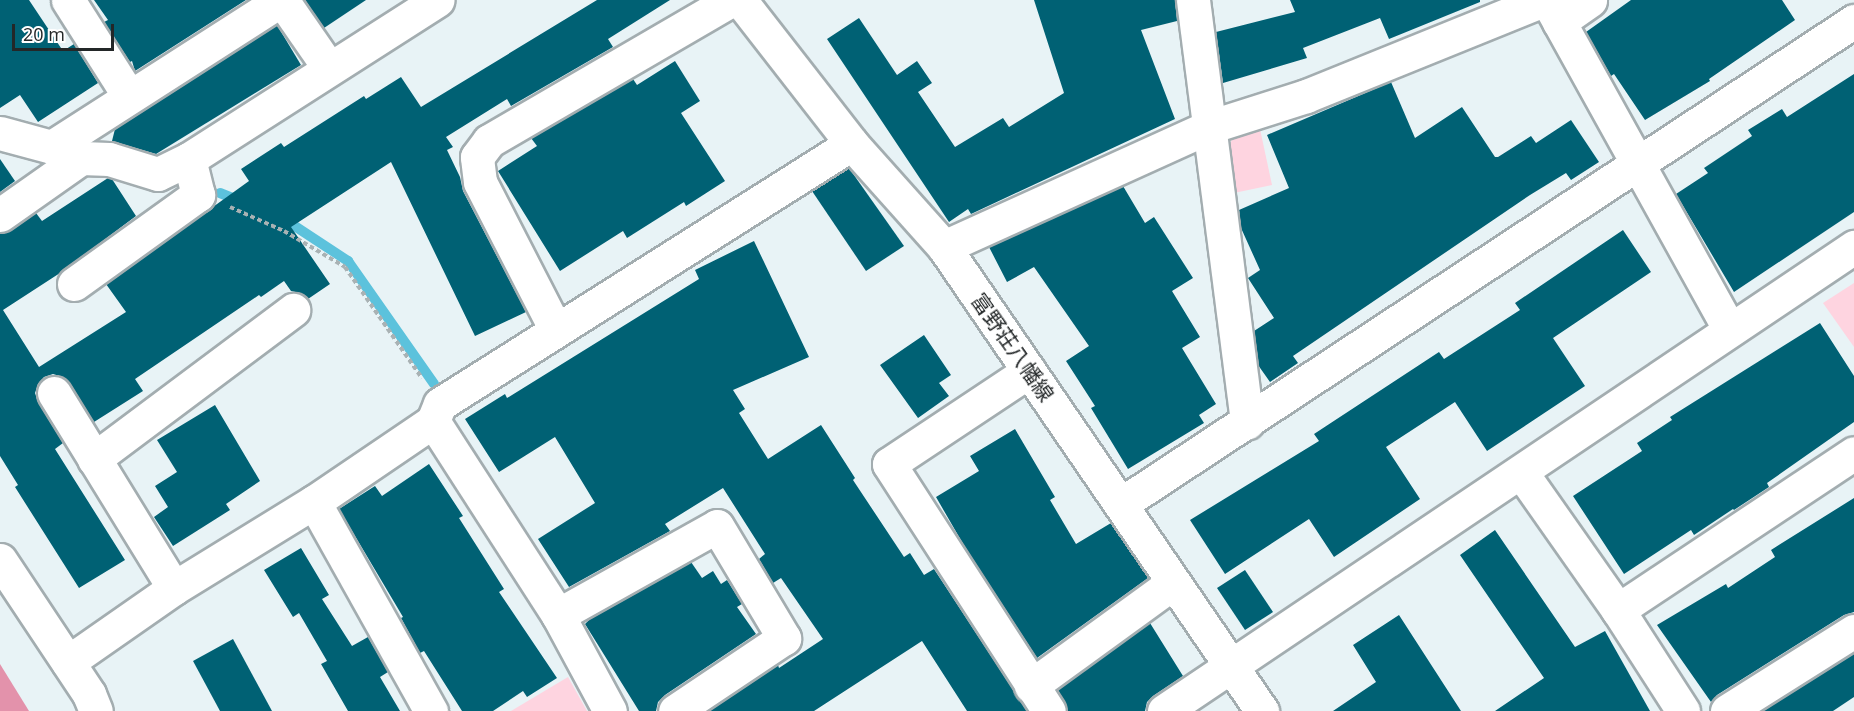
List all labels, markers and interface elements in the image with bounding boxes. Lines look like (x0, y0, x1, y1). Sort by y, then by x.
scale bar (15, 12, 117, 50)
text: 20 m (23, 22, 65, 46)
street label: 富野荘八幡線 (967, 288, 1059, 406)

